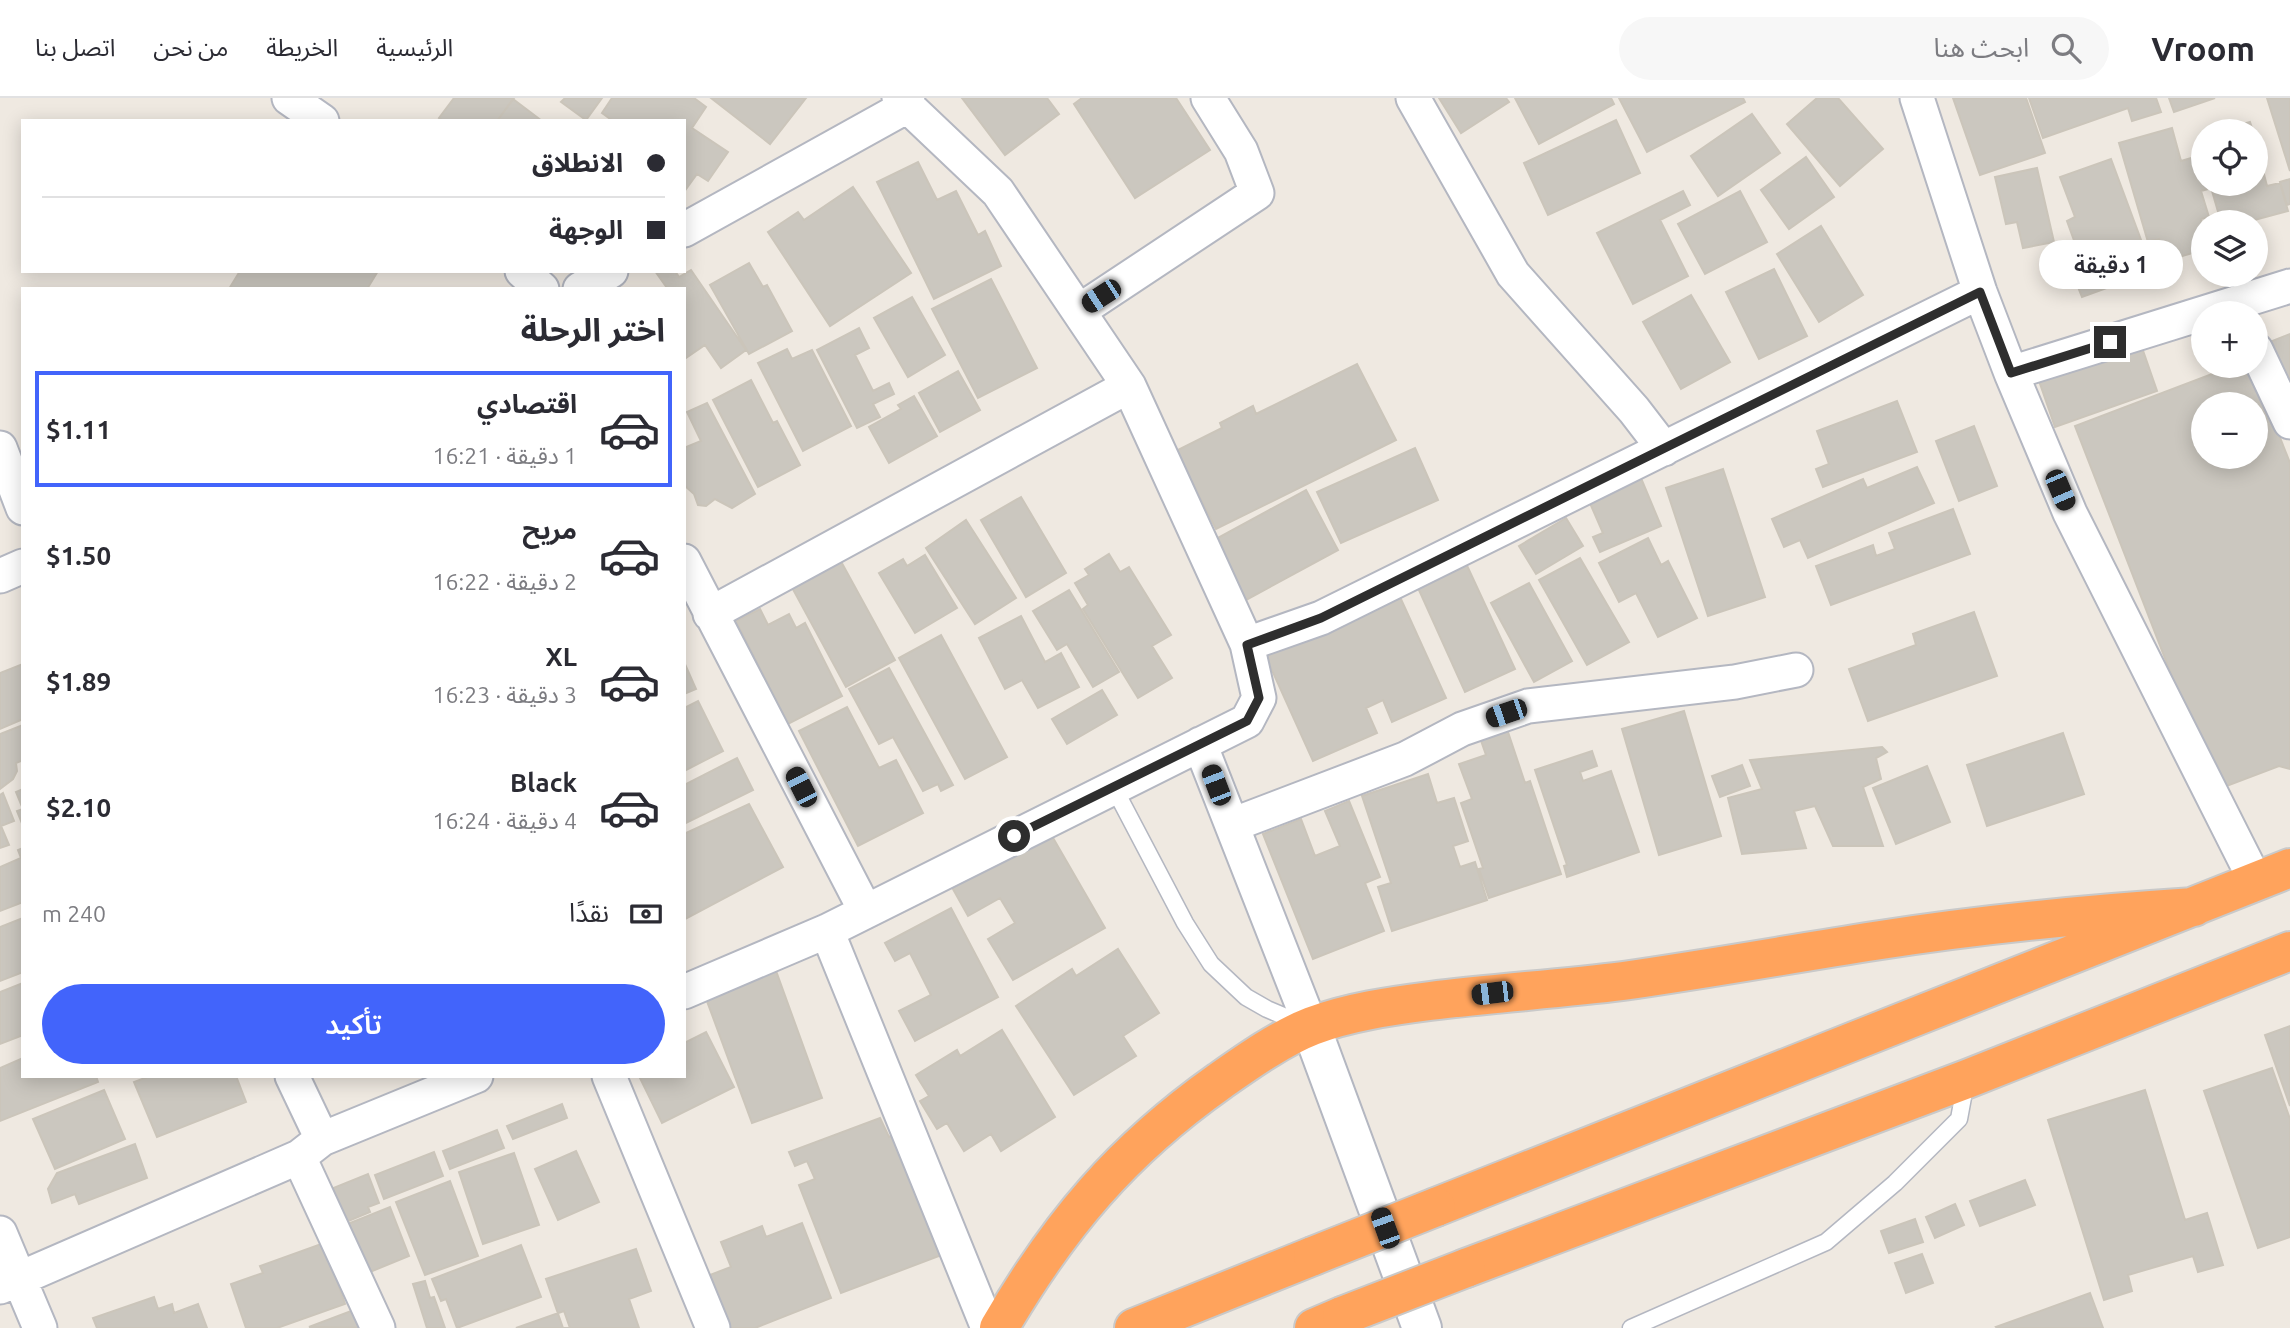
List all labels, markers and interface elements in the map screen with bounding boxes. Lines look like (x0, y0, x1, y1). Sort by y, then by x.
search box (1619, 17, 2109, 80)
icon: search (2047, 29, 2085, 67)
text: Vroom (2151, 30, 2255, 67)
text: ابحث هنا (1934, 33, 2029, 62)
text: اتصل بنا (35, 34, 115, 61)
text: من نحن (153, 34, 228, 61)
text: الخريطة (266, 34, 338, 61)
text: الرئيسية (376, 34, 453, 61)
map controls (2191, 119, 2268, 469)
button: locate (2191, 119, 2268, 196)
text: الانطلاق (532, 148, 623, 177)
button: layers (2191, 210, 2268, 287)
text: الوجهة (549, 215, 623, 244)
callout: 1 دقيقة (2038, 240, 2182, 289)
text: 1 دقيقة (2074, 252, 2148, 277)
car (1078, 276, 1125, 316)
button: + (2191, 301, 2268, 378)
text: اختر الرحلة (521, 311, 665, 347)
route end (2094, 326, 2126, 358)
text: اقتصادي (477, 389, 577, 418)
button: − (2191, 392, 2268, 469)
icon: car (598, 398, 661, 461)
text: $1.11 (46, 415, 111, 444)
text: 1 دقيقة · 16:21 (433, 443, 577, 468)
car (2043, 467, 2078, 513)
text: مريح (522, 515, 577, 544)
icon: car (598, 524, 661, 587)
text: $1.50 (46, 541, 111, 570)
text: 2 دقيقة · 16:22 (433, 569, 577, 594)
text: XL (546, 642, 577, 671)
icon: car (598, 650, 661, 713)
text: $1.89 (46, 667, 111, 696)
text: 3 دقيقة · 16:23 (433, 682, 577, 707)
car (1483, 696, 1530, 730)
car (1199, 762, 1234, 808)
car (783, 764, 820, 810)
text: Black (510, 768, 577, 797)
icon: car (598, 776, 661, 839)
text: $2.10 (46, 793, 111, 822)
text: 4 دقيقة · 16:24 (433, 808, 577, 833)
route start (998, 820, 1030, 852)
icon: cash (627, 895, 665, 933)
text: نقدًا (569, 898, 609, 927)
text: 240 m (42, 901, 106, 926)
car (1470, 980, 1515, 1006)
button: تأكيد (42, 984, 665, 1064)
car (1368, 1205, 1403, 1251)

